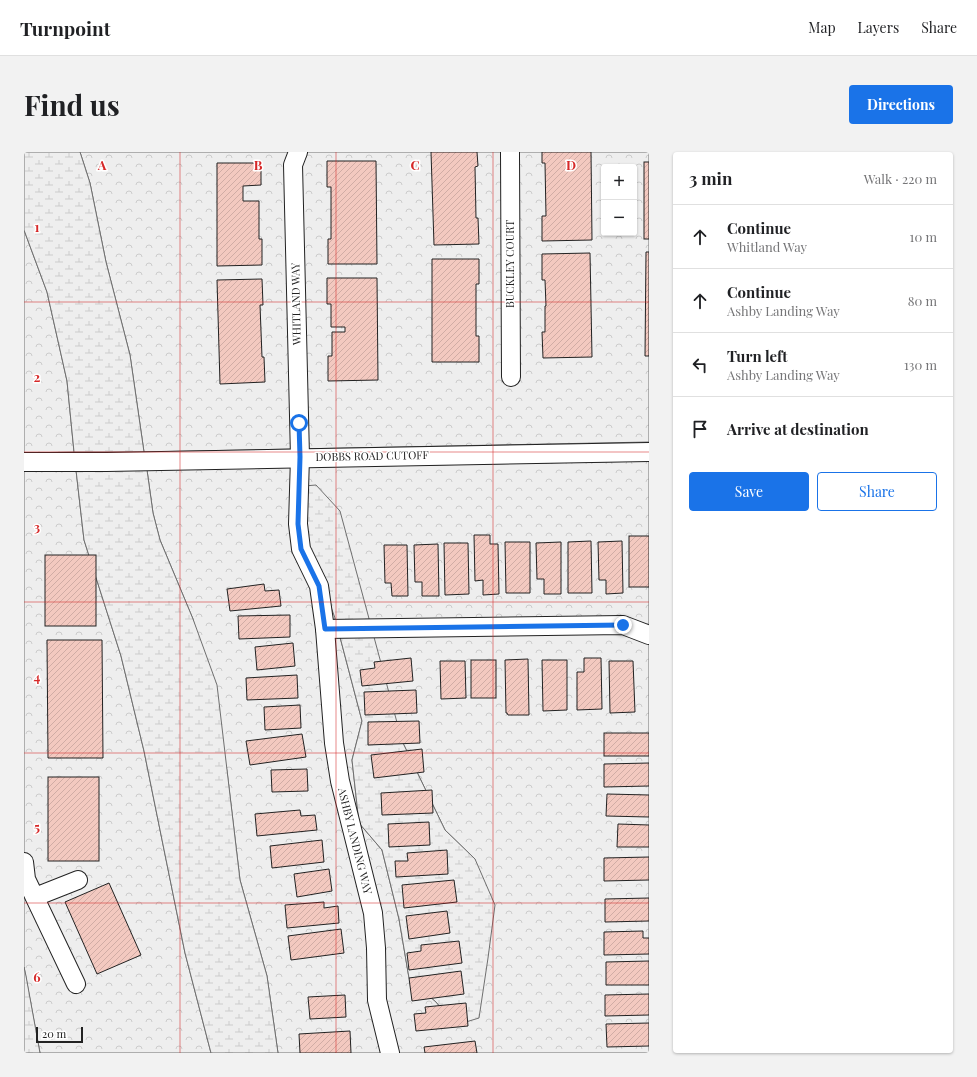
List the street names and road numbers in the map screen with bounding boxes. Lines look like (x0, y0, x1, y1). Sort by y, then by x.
street label: BUCKLEY COURT (502, 220, 517, 308)
street label: WHITLAND WAY (287, 262, 304, 346)
street label: DOBBS ROAD CUTOFF (315, 447, 429, 464)
street label: ASHBY LANDING WAY (335, 785, 376, 896)

